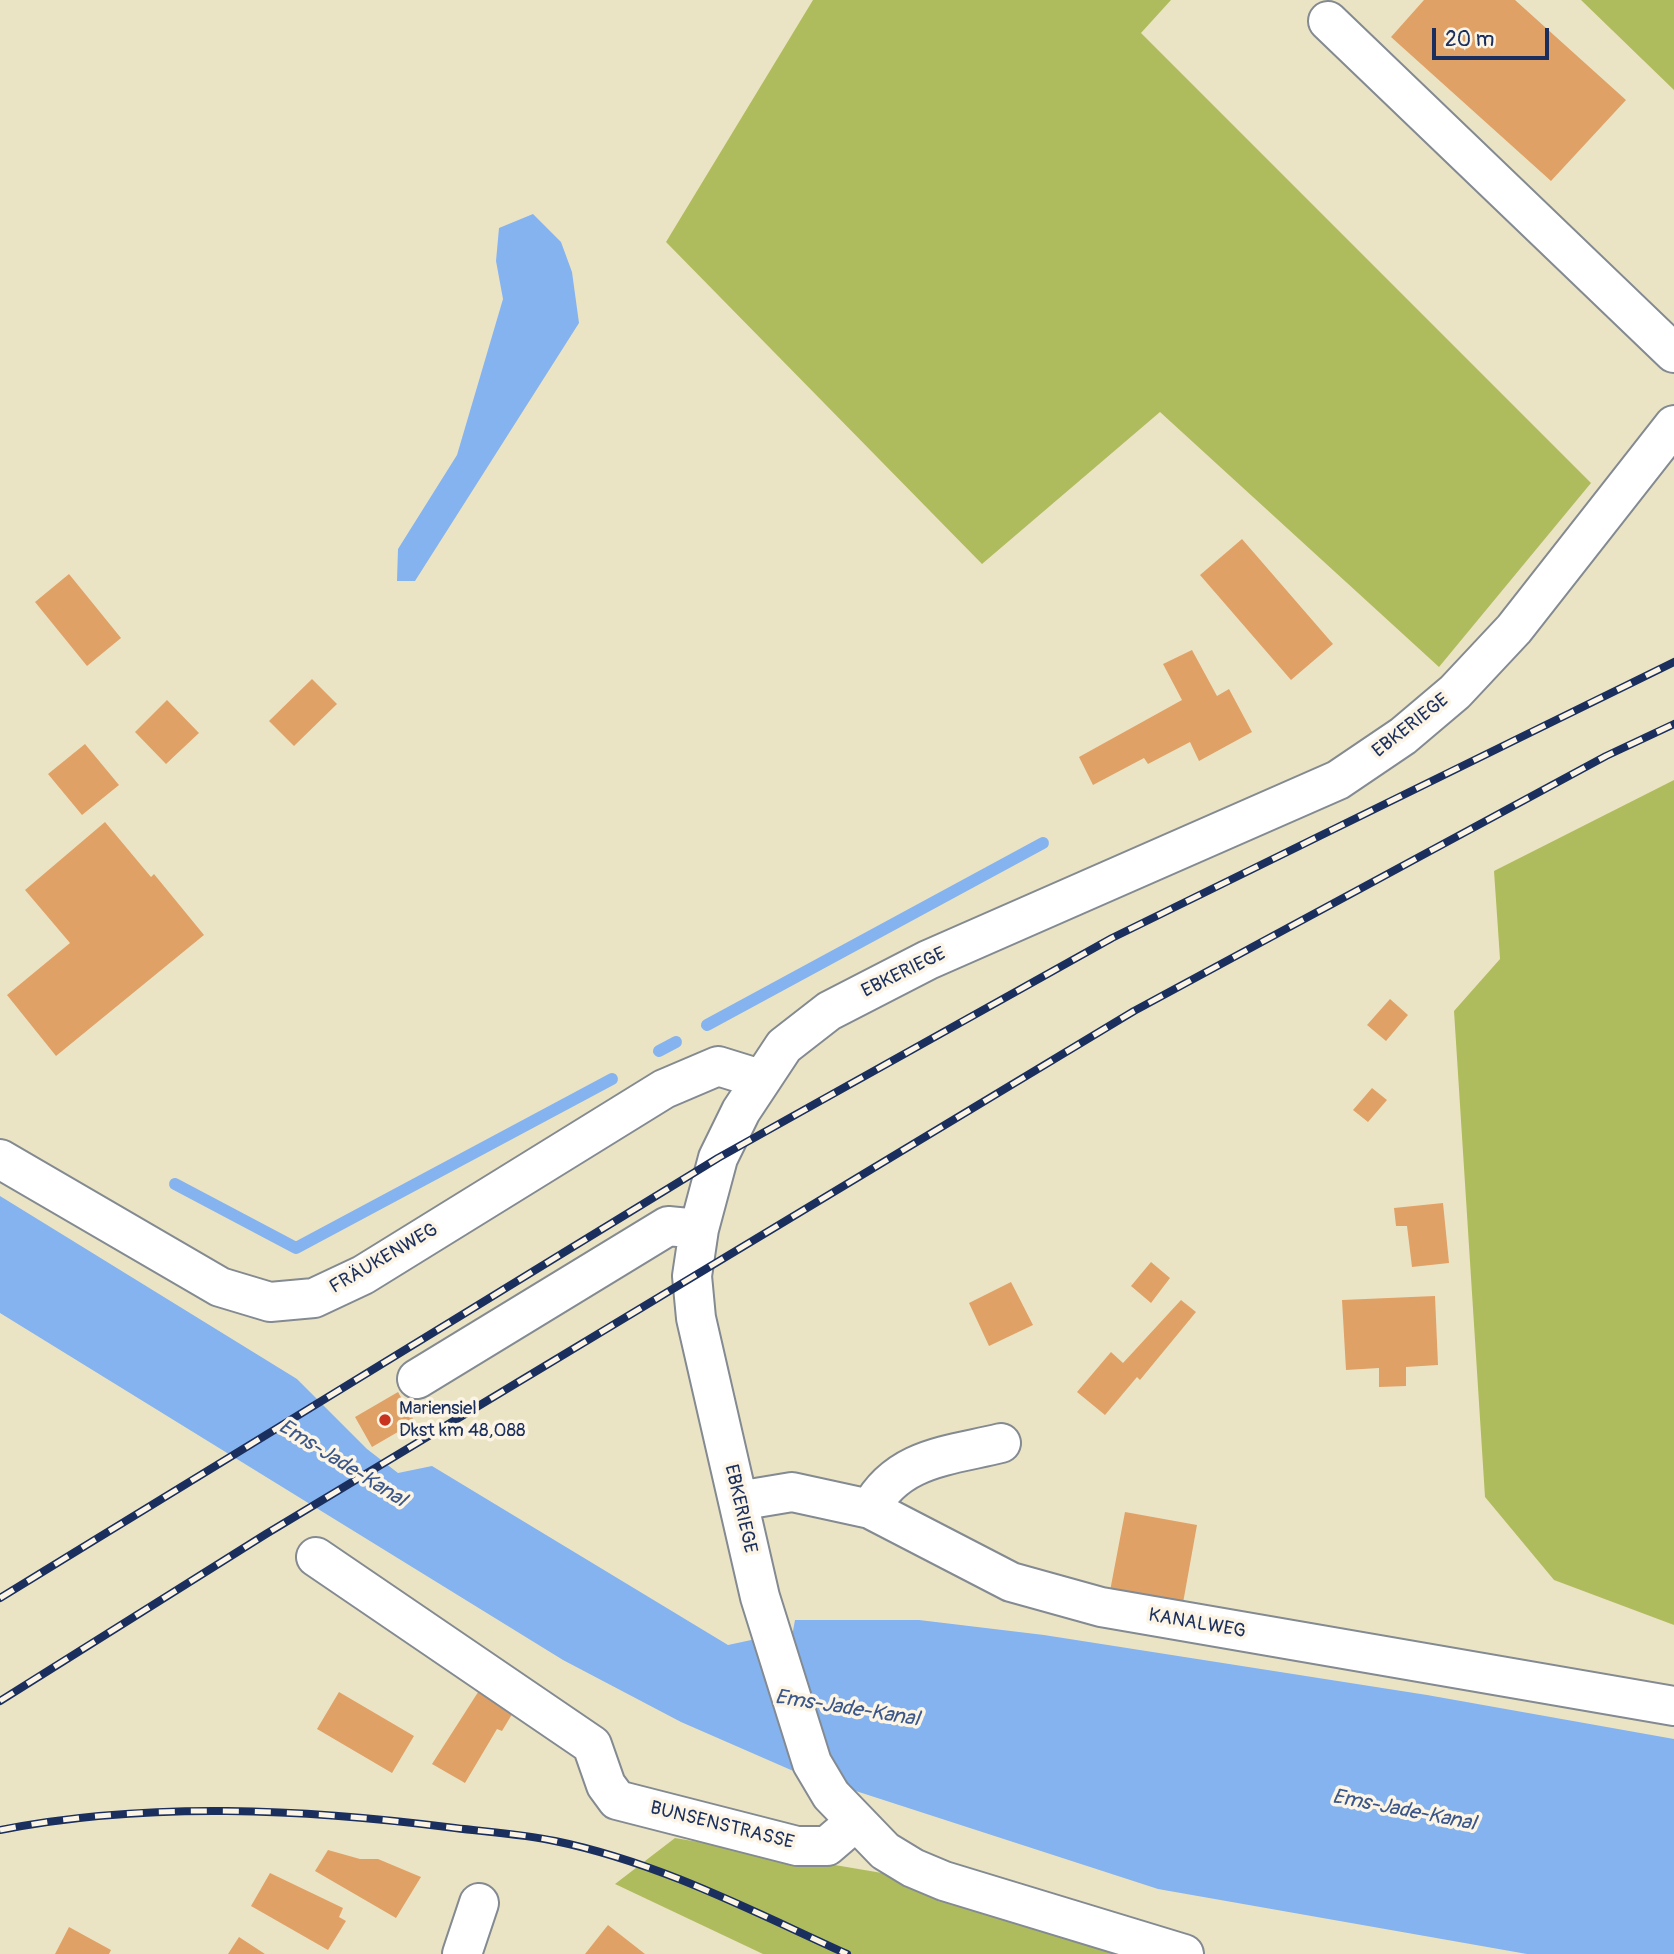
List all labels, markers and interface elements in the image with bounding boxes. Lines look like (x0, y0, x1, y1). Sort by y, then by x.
scale bar (1436, 14, 1553, 58)
text: 20 m (1445, 26, 1494, 53)
street label: EBKERIEGE (1368, 689, 1454, 763)
street label: EBKERIEGE (858, 943, 950, 1003)
street label: FRÄUKENWEG (326, 1219, 442, 1299)
place label: Mariensiel Dkst km 48,088 (399, 1398, 526, 1442)
marker: Mariensiel Dkst km 48,088 (377, 1412, 393, 1428)
water label: Ems-Jade-Kanal (274, 1415, 410, 1513)
street label: EBKERIEGE (719, 1462, 761, 1556)
street label: KANALWEG (1147, 1604, 1247, 1644)
water label: Ems-Jade-Kanal (773, 1685, 921, 1733)
water label: Ems-Jade-Kanal (1330, 1785, 1478, 1837)
street label: BUNSENSTRASSE (648, 1797, 796, 1855)

